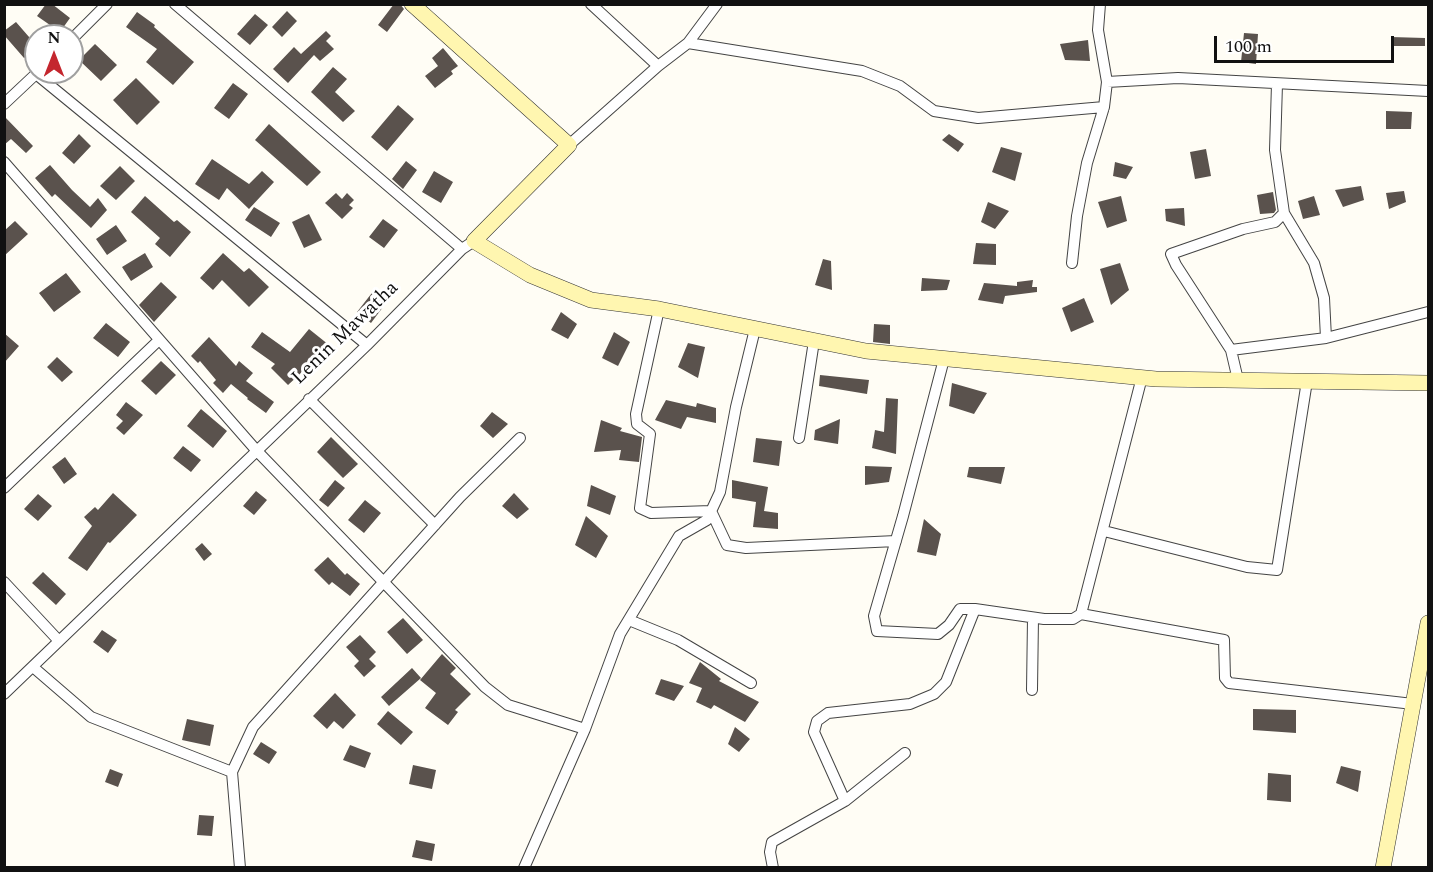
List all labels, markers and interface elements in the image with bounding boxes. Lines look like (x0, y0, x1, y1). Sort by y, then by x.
north arrow (24, 24, 84, 84)
scale bar (1217, 24, 1397, 62)
text: N (47, 26, 61, 50)
text: 100 m (1225, 33, 1272, 60)
street label: Lenin Mawatha (288, 277, 404, 391)

